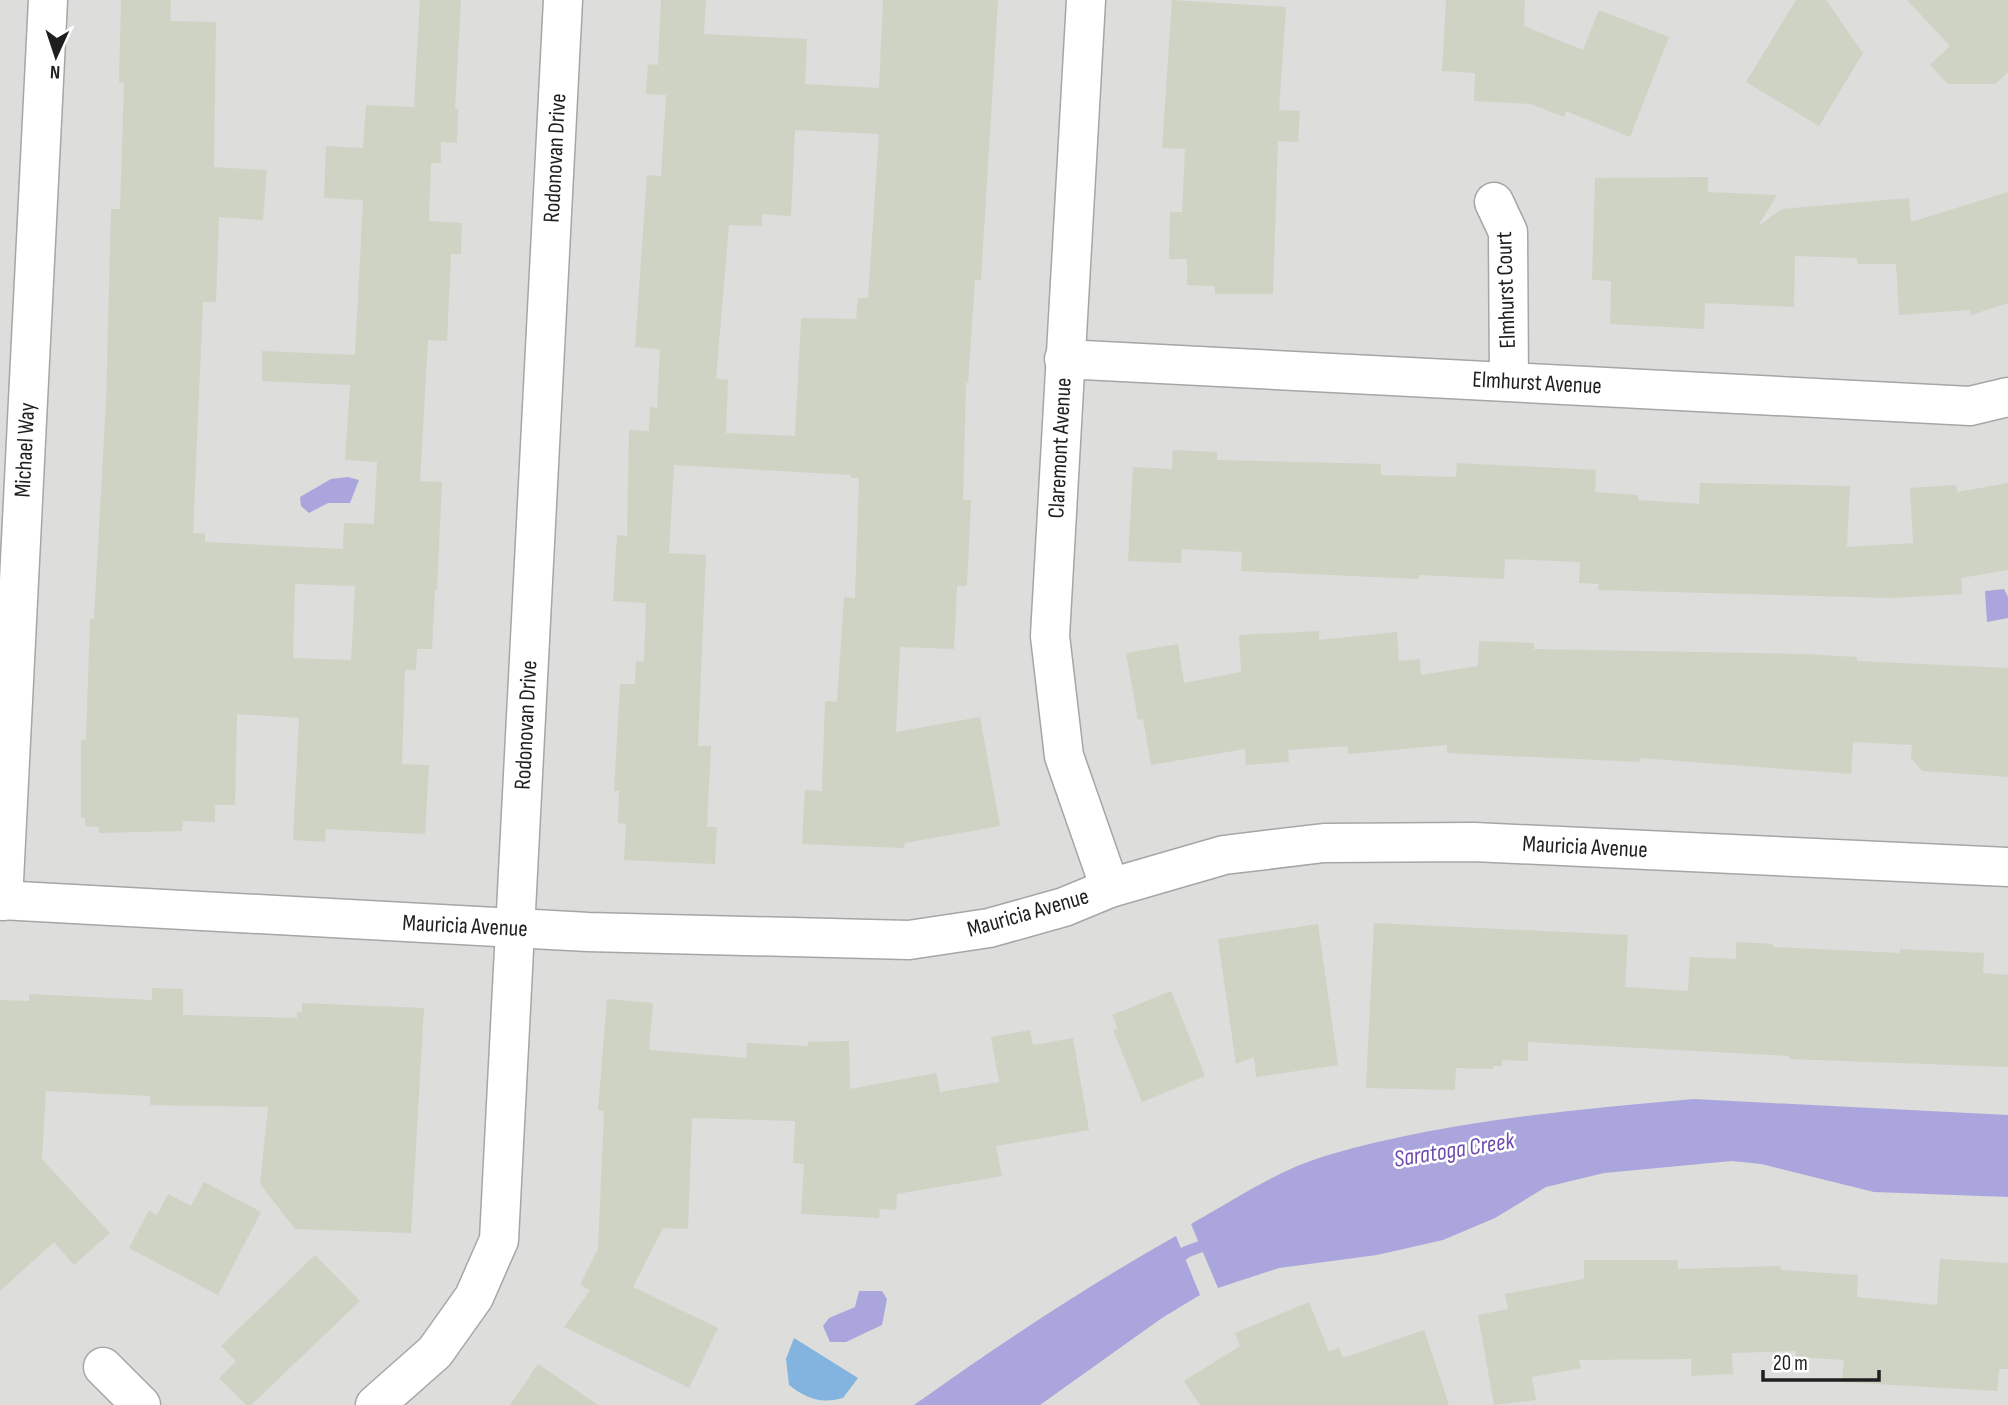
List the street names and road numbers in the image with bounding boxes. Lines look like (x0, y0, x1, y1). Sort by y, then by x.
street label: Rodonovan Drive (538, 93, 572, 223)
street label: Elmhurst Court (1490, 231, 1522, 349)
street label: Elmhurst Avenue (1472, 366, 1602, 400)
street label: Claremont Avenue (1042, 377, 1078, 519)
street label: Michael Way (9, 402, 41, 498)
street label: Rodonovan Drive (509, 660, 543, 790)
street label: Mauricia Avenue (1522, 830, 1648, 864)
street label: Mauricia Avenue (964, 882, 1092, 944)
street label: Mauricia Avenue (402, 909, 528, 943)

